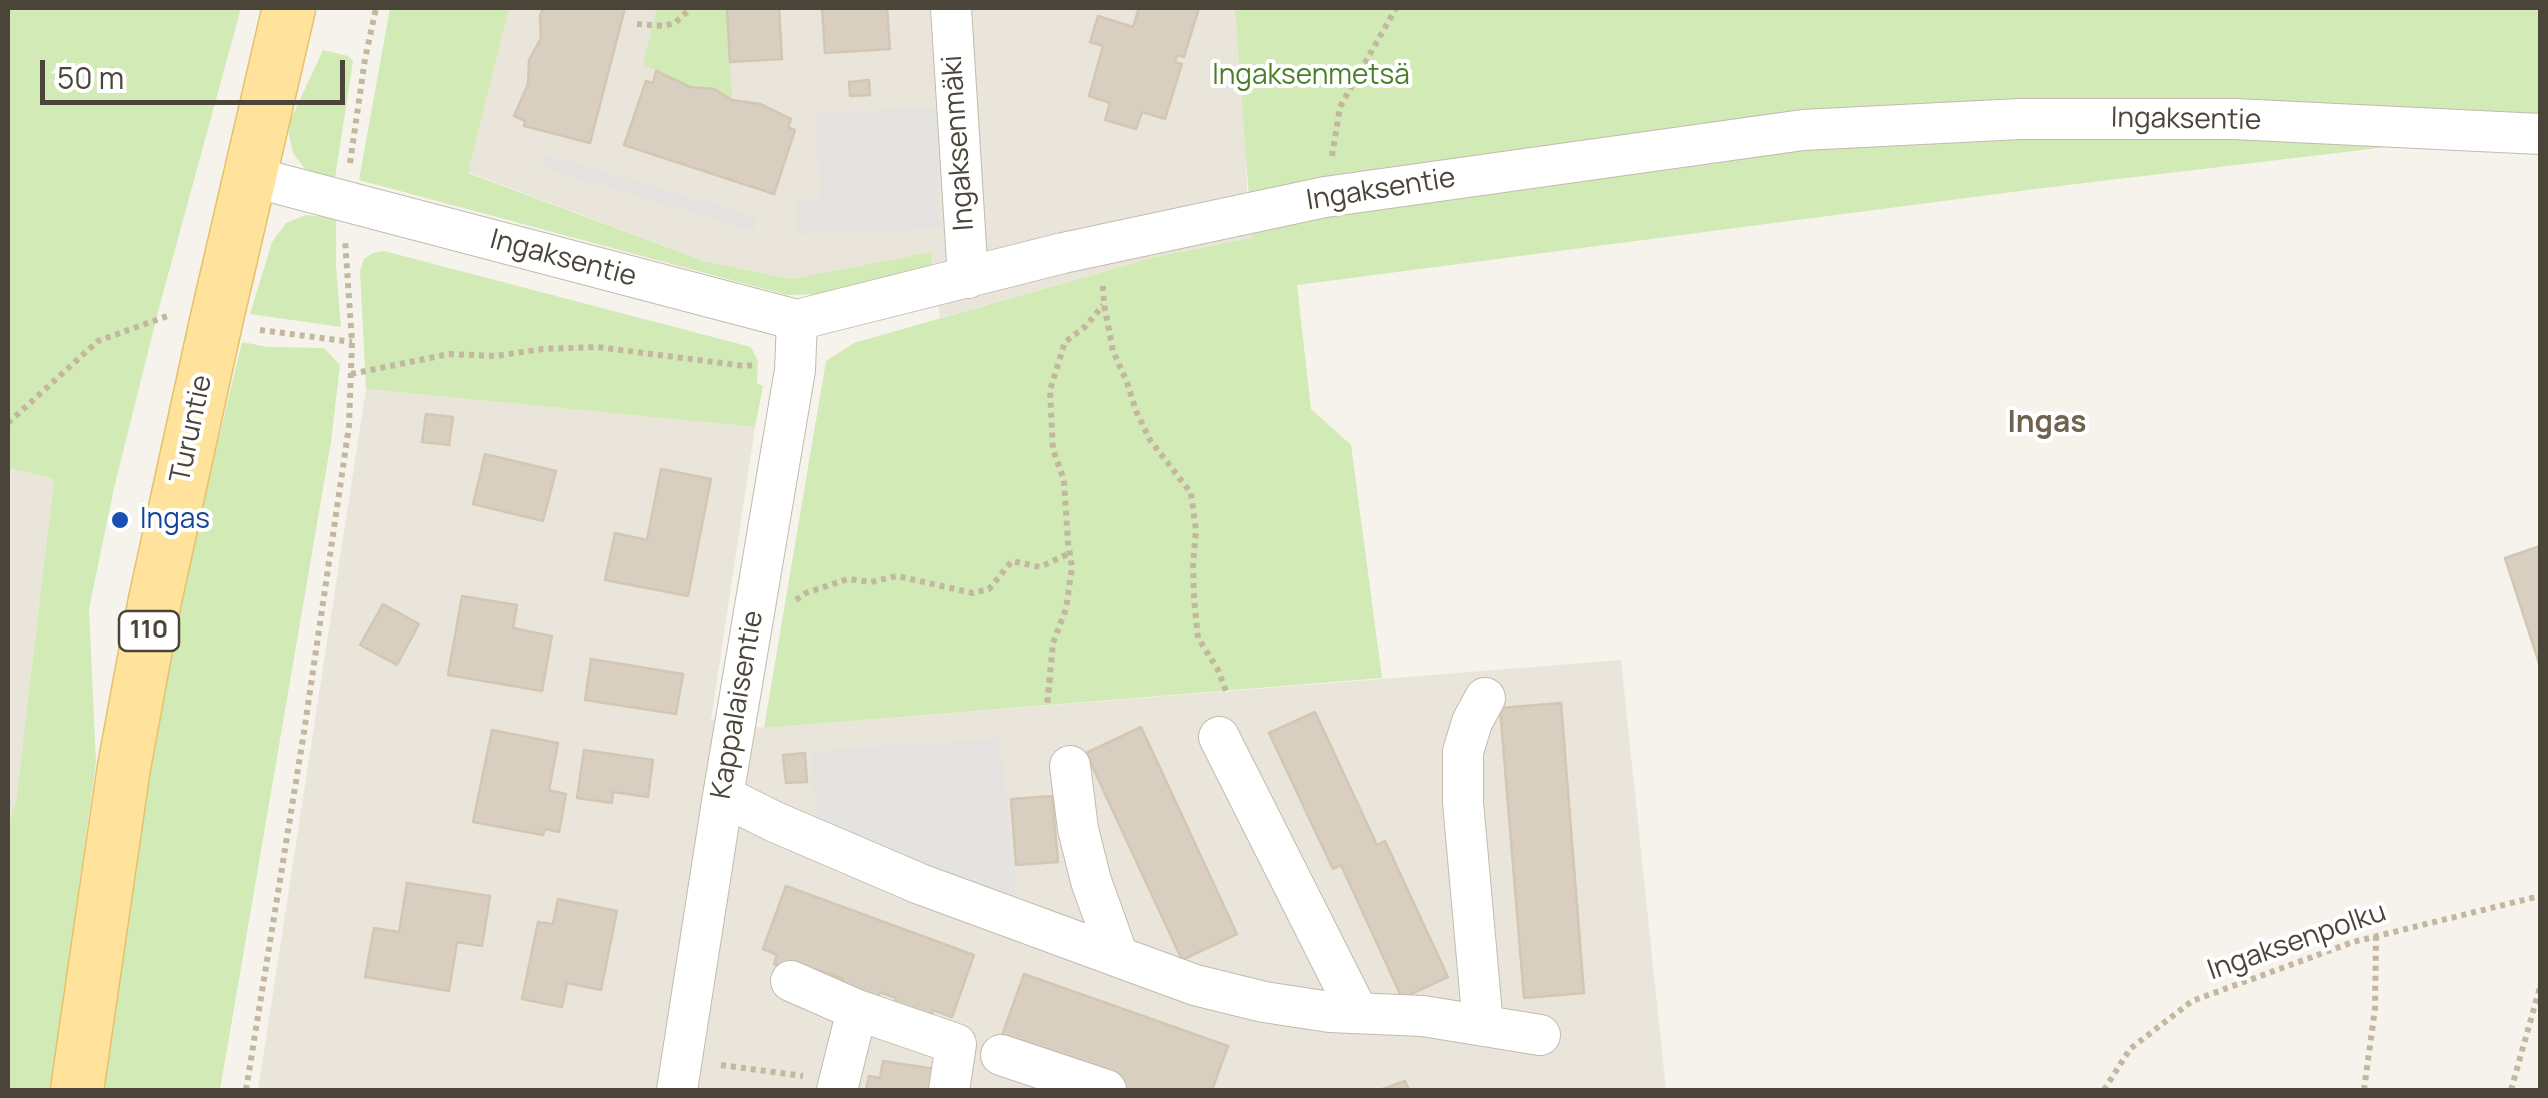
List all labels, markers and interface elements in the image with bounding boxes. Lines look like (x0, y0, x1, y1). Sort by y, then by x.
scale bar (45, 40, 350, 102)
street label: Ingaksenmäki (936, 54, 982, 232)
text: 50 m (57, 57, 124, 98)
park label: Ingaksenmetsä (1212, 59, 1410, 93)
street label: Ingaksentie (2111, 102, 2261, 138)
street label: Ingaksentie (1304, 162, 1458, 218)
street label: Ingaksentie (486, 223, 640, 295)
street label: Turuntie (164, 372, 220, 486)
district label: Ingas (2007, 406, 2087, 442)
place label: Ingas (140, 503, 210, 537)
marker: Ingas (109, 509, 131, 531)
street label: Kappalaisentie (705, 608, 771, 802)
road number: 110 (119, 611, 179, 651)
street label: Ingaksenpolku (2203, 896, 2391, 988)

